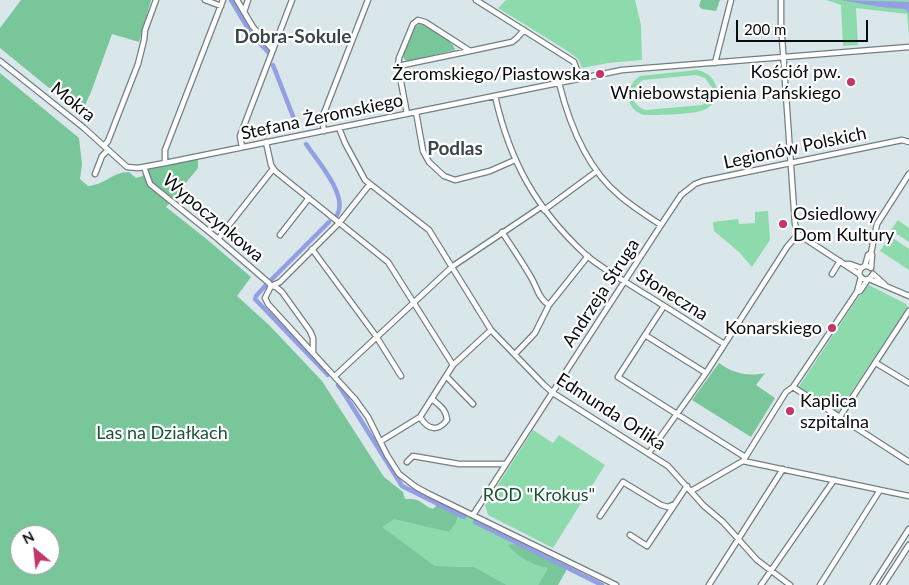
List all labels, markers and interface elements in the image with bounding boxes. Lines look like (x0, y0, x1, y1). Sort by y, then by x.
scale bar (739, 10, 872, 42)
text: 200 m (744, 20, 786, 38)
district label: Dobra-Sokule (235, 26, 351, 48)
place label: Kościół pw. Wniebowstąpienia Pańskiego (610, 61, 841, 104)
place label: Żeromskiego/Piastowska (392, 63, 590, 85)
marker: Żeromskiego/Piastowska (594, 68, 606, 80)
marker: Kościół pw. Wniebowstąpienia Pańskiego (845, 76, 857, 88)
street label: Mokra (46, 78, 100, 126)
street label: Stefana Żeromskiego (239, 89, 405, 145)
street label: Legionów Polskich (722, 122, 868, 174)
district label: Podlas (427, 138, 483, 160)
street label: Wypoczynkowa (158, 169, 268, 267)
place label: Osiedlowy Dom Kultury (793, 203, 894, 245)
marker: Osiedlowy Dom Kultury (777, 218, 789, 230)
street label: Andrzeja Struga (558, 235, 644, 351)
street label: Słoneczna (632, 264, 712, 326)
place label: Konarskiego (725, 317, 822, 339)
marker: Konarskiego (826, 322, 838, 334)
street label: Edmunda Orlika (552, 369, 670, 455)
place label: Kaplica szpitalna (800, 390, 869, 432)
marker: Kaplica szpitalna (784, 405, 796, 417)
park label: Las na Działkach (96, 422, 228, 444)
park label: ROD "Krokus" (483, 484, 595, 506)
north arrow (10, 525, 60, 575)
text: N (19, 527, 37, 547)

